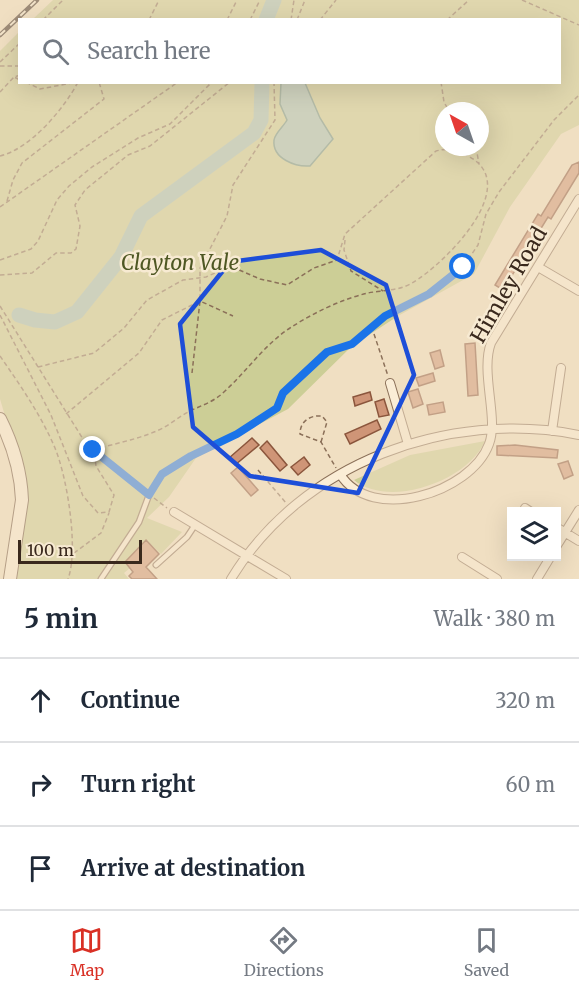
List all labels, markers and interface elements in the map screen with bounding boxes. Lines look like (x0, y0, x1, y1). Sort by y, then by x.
search box (18, 18, 561, 84)
icon: search (39, 35, 72, 68)
text: Search here (87, 37, 210, 65)
north arrow (435, 102, 489, 156)
street label: Himley Road (464, 221, 553, 348)
park label: Clayton Vale (121, 249, 239, 276)
route start (449, 253, 475, 279)
route end (79, 436, 105, 462)
map controls (507, 507, 561, 561)
button: layers (507, 507, 561, 561)
scale bar (18, 537, 142, 564)
text: 100 m (27, 540, 74, 560)
text: 5 min (24, 602, 98, 635)
text: Walk · 380 m (434, 606, 555, 631)
icon: ahead (24, 684, 57, 717)
text: Continue (81, 686, 180, 714)
text: 320 m (495, 688, 555, 713)
icon: right (24, 768, 57, 801)
text: Turn right (81, 770, 195, 798)
text: 60 m (505, 772, 555, 797)
icon: arrive (24, 852, 57, 885)
text: Arrive at destination (81, 854, 305, 882)
tab: Map (70, 924, 104, 980)
tab: Directions (244, 924, 324, 980)
tab: Saved (464, 924, 509, 980)

